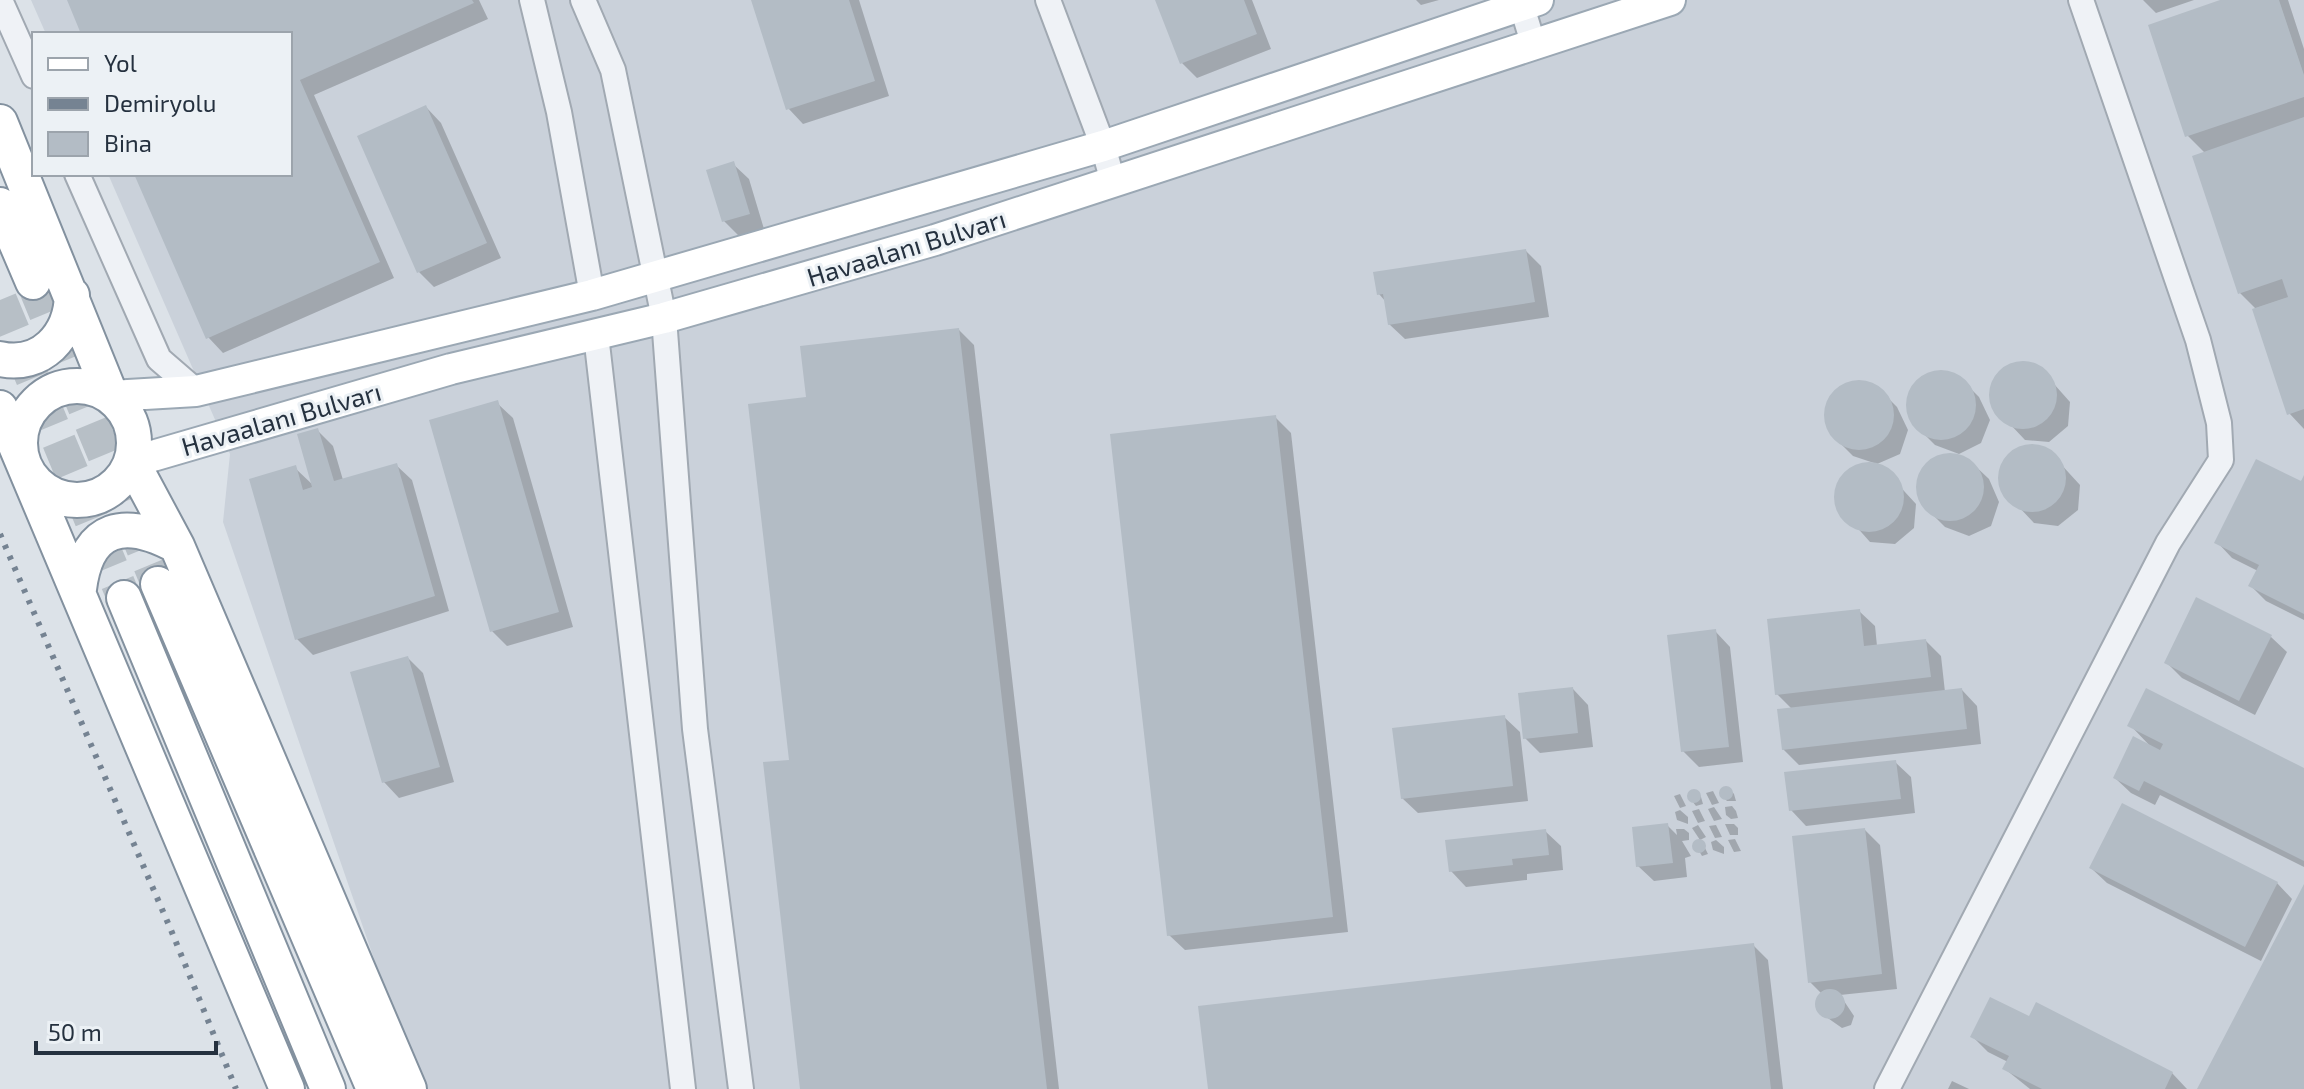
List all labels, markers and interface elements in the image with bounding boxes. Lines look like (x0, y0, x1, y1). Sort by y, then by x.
legend (32, 32, 292, 176)
text: Yol (104, 48, 137, 77)
text: Demiryolu (104, 88, 216, 117)
text: Bina (104, 128, 152, 157)
street label: Havaalanı Bulvarı (803, 202, 1009, 292)
street label: Havaalanı Bulvarı (178, 375, 384, 461)
scale bar (36, 1005, 216, 1055)
text: 50 m (48, 1017, 102, 1046)

